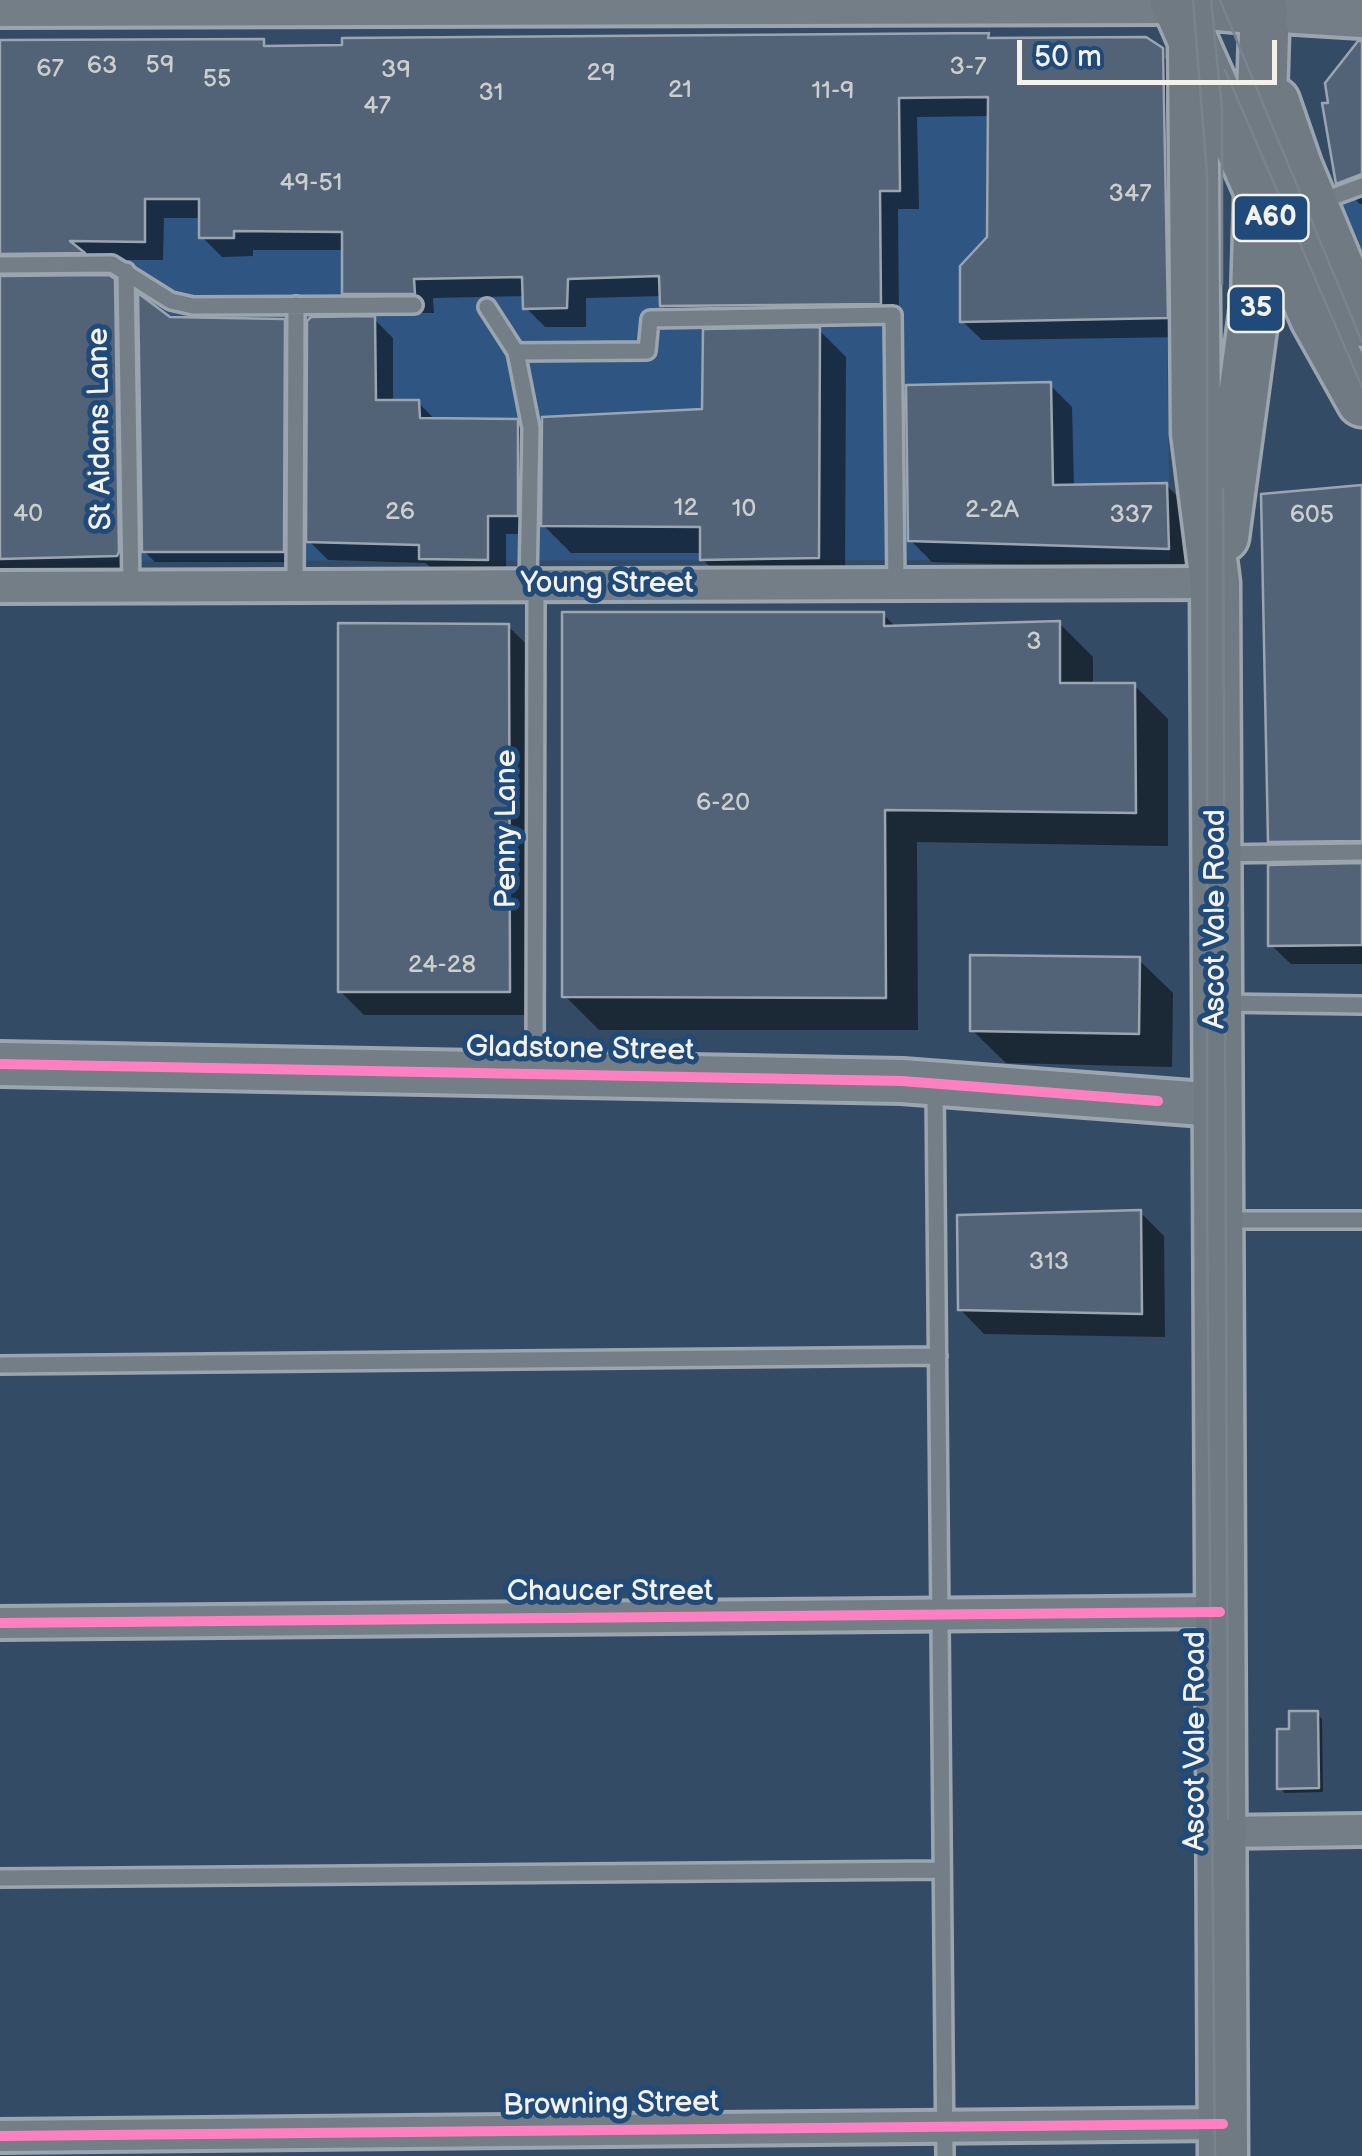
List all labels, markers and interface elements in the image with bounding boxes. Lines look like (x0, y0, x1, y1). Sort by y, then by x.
scale bar (1022, 20, 1282, 82)
text: 50 m (1034, 39, 1102, 75)
house number: 59 (146, 51, 174, 81)
house number: 63 (87, 52, 117, 82)
house number: 3-7 (950, 53, 986, 83)
house number: 67 (36, 55, 64, 85)
house number: 39 (381, 56, 411, 86)
house number: 29 (586, 59, 616, 89)
house number: 55 (203, 65, 231, 95)
house number: 21 (668, 76, 692, 106)
house number: 11-9 (812, 77, 854, 107)
house number: 31 (478, 79, 504, 109)
house number: 47 (363, 92, 391, 122)
house number: 49-51 (280, 169, 342, 199)
house number: 347 (1109, 180, 1151, 210)
road number: A60 (1234, 195, 1308, 241)
road number: 35 (1228, 286, 1284, 332)
street label: St Aidans Lane (81, 327, 121, 531)
house number: 12 (674, 494, 698, 524)
house number: 10 (732, 495, 756, 525)
house number: 2-2A (965, 496, 1019, 526)
house number: 26 (385, 498, 415, 528)
house number: 40 (13, 500, 43, 530)
house number: 337 (1109, 501, 1153, 531)
house number: 605 (1290, 501, 1334, 531)
street label: Young Street (520, 566, 694, 602)
house number: 3 (1026, 628, 1042, 658)
street label: Penny Lane (489, 750, 525, 908)
house number: 6-20 (696, 789, 750, 819)
street label: Ascot Vale Road (1198, 809, 1234, 1029)
house number: 24-28 (408, 951, 476, 981)
street label: Gladstone Street (465, 1030, 695, 1070)
house number: 313 (1029, 1248, 1069, 1278)
street label: Chaucer Street (507, 1574, 713, 1610)
street label: Ascot Vale Road (1178, 1631, 1214, 1851)
street label: Browning Street (502, 2085, 720, 2125)

